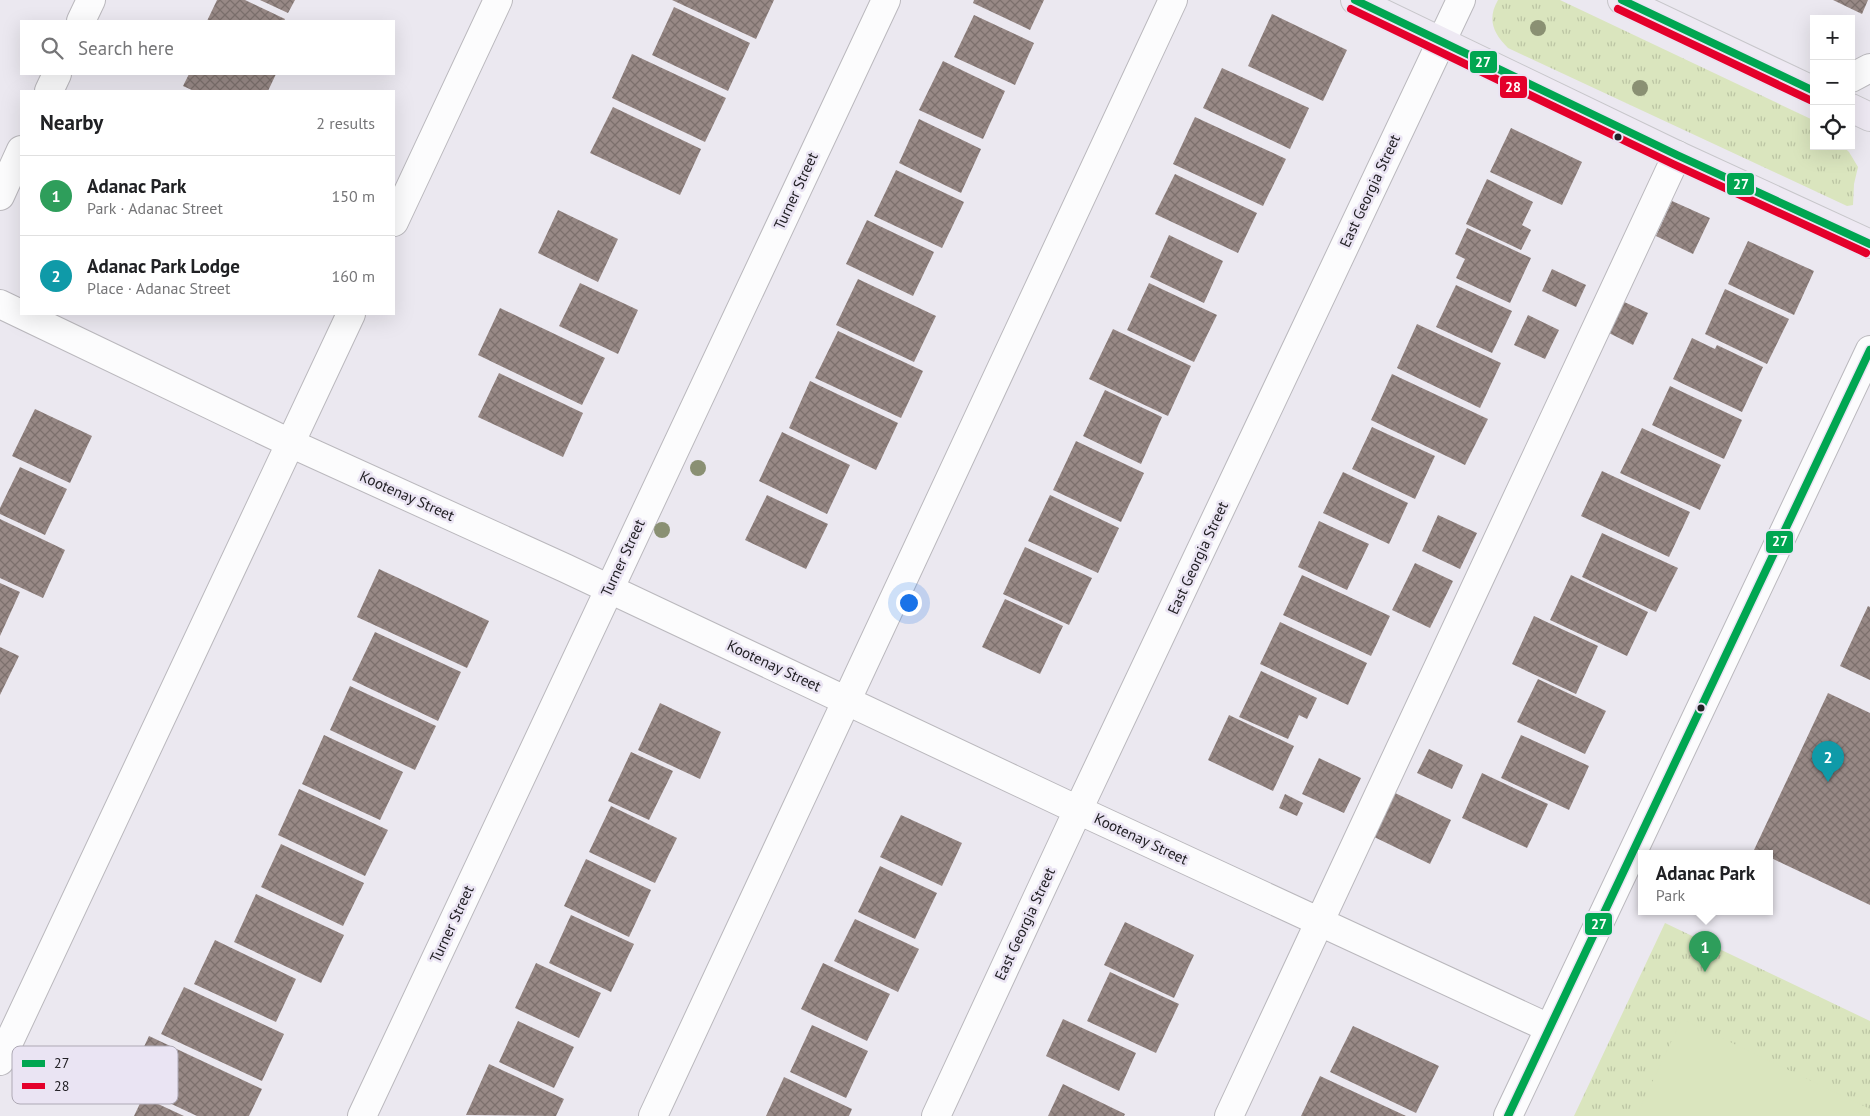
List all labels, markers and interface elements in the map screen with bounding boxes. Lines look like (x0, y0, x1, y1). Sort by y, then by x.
map controls (1810, 15, 1855, 150)
button: + (1810, 15, 1855, 60)
search box (20, 20, 395, 75)
icon: search (38, 34, 66, 62)
text: Search here (78, 36, 174, 60)
line badge: 27 (1469, 50, 1498, 74)
text: 27 (1475, 53, 1491, 71)
button: − (1810, 60, 1855, 105)
line badge: 28 (1499, 75, 1528, 99)
text: 28 (1505, 78, 1521, 96)
button: locate (1810, 105, 1855, 150)
text: Nearby (40, 109, 103, 136)
text: 2 results (316, 113, 375, 133)
street label: East Georgia Street (1335, 131, 1404, 250)
unlabelled marker (1613, 132, 1623, 142)
street label: Turner Street (769, 149, 822, 233)
line badge: 27 (1726, 172, 1755, 196)
text: Adanac Park (87, 174, 186, 198)
text: 27 (1733, 175, 1749, 193)
text: 1 (51, 186, 61, 206)
text: 150 m (332, 186, 375, 206)
text: Park · Adanac Street (87, 198, 223, 218)
text: Adanac Park Lodge (87, 254, 240, 278)
text: 2 (51, 266, 61, 286)
text: 160 m (332, 266, 375, 286)
text: Place · Adanac Street (87, 278, 230, 298)
street label: Kootenay Street (357, 466, 457, 525)
street label: East Georgia Street (1163, 498, 1232, 617)
street label: Turner Street (596, 516, 649, 600)
line badge: 27 (1765, 530, 1794, 554)
text: 27 (1772, 532, 1788, 550)
your location (896, 590, 922, 616)
street label: Kootenay Street (724, 635, 824, 696)
unlabelled marker (1696, 703, 1706, 713)
pin: 2 (1812, 741, 1844, 782)
street label: Kootenay Street (1091, 808, 1191, 869)
popup (1638, 850, 1773, 915)
text: Adanac Park (1656, 861, 1755, 885)
street label: East Georgia Street (990, 864, 1059, 983)
street label: Turner Street (425, 882, 478, 966)
text: Park (1656, 885, 1685, 905)
line badge: 27 (1584, 912, 1613, 936)
text: 27 (1591, 915, 1607, 933)
pin: 1 (1689, 931, 1721, 972)
legend (12, 1046, 178, 1104)
text: 27 (54, 1054, 69, 1072)
text: 28 (54, 1077, 69, 1095)

